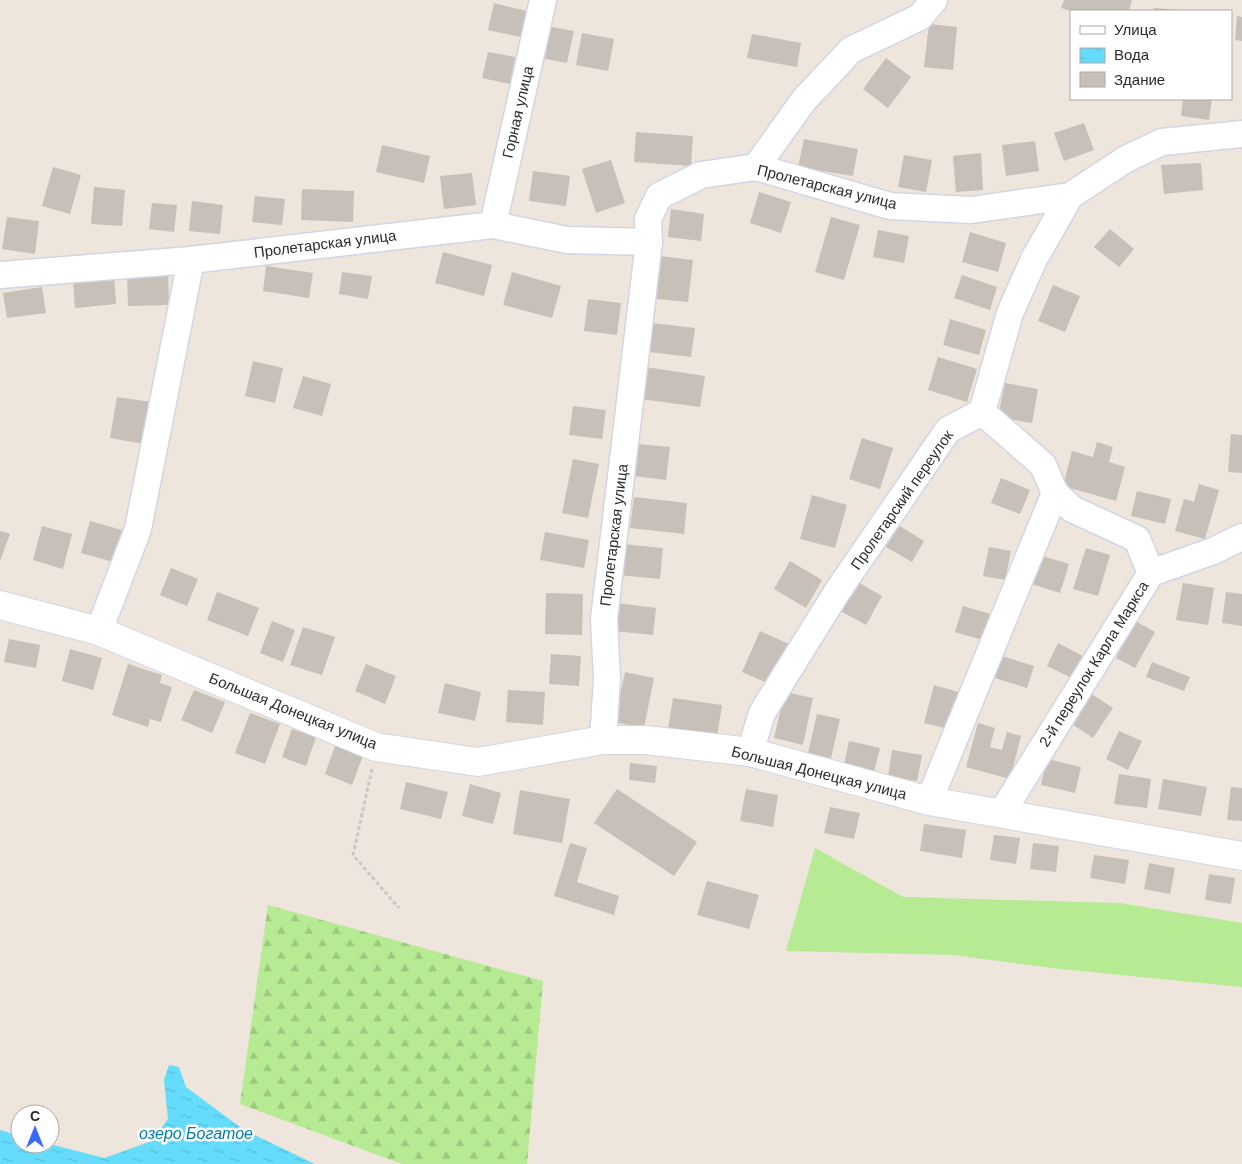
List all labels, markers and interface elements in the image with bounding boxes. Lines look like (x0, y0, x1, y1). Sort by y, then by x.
legend (1070, 10, 1232, 100)
text: Улица (1114, 21, 1157, 38)
text: Вода (1114, 46, 1150, 63)
street label: Горная улица (499, 64, 537, 160)
text: Здание (1114, 71, 1165, 88)
street label: Пролетарская улица (755, 161, 899, 212)
street label: Пролетарская улица (253, 226, 398, 261)
street label: Пролетарский переулок (847, 426, 956, 573)
street label: Пролетарская улица (596, 462, 631, 607)
street label: 2-й переулок Карла Маркса (1035, 577, 1152, 750)
street label: Большая Донецкая улица (207, 669, 380, 752)
street label: Большая Донецкая улица (730, 743, 909, 803)
north arrow (10, 1104, 60, 1154)
text: С (30, 1108, 40, 1124)
water label: озеро Богатое (139, 1125, 253, 1142)

